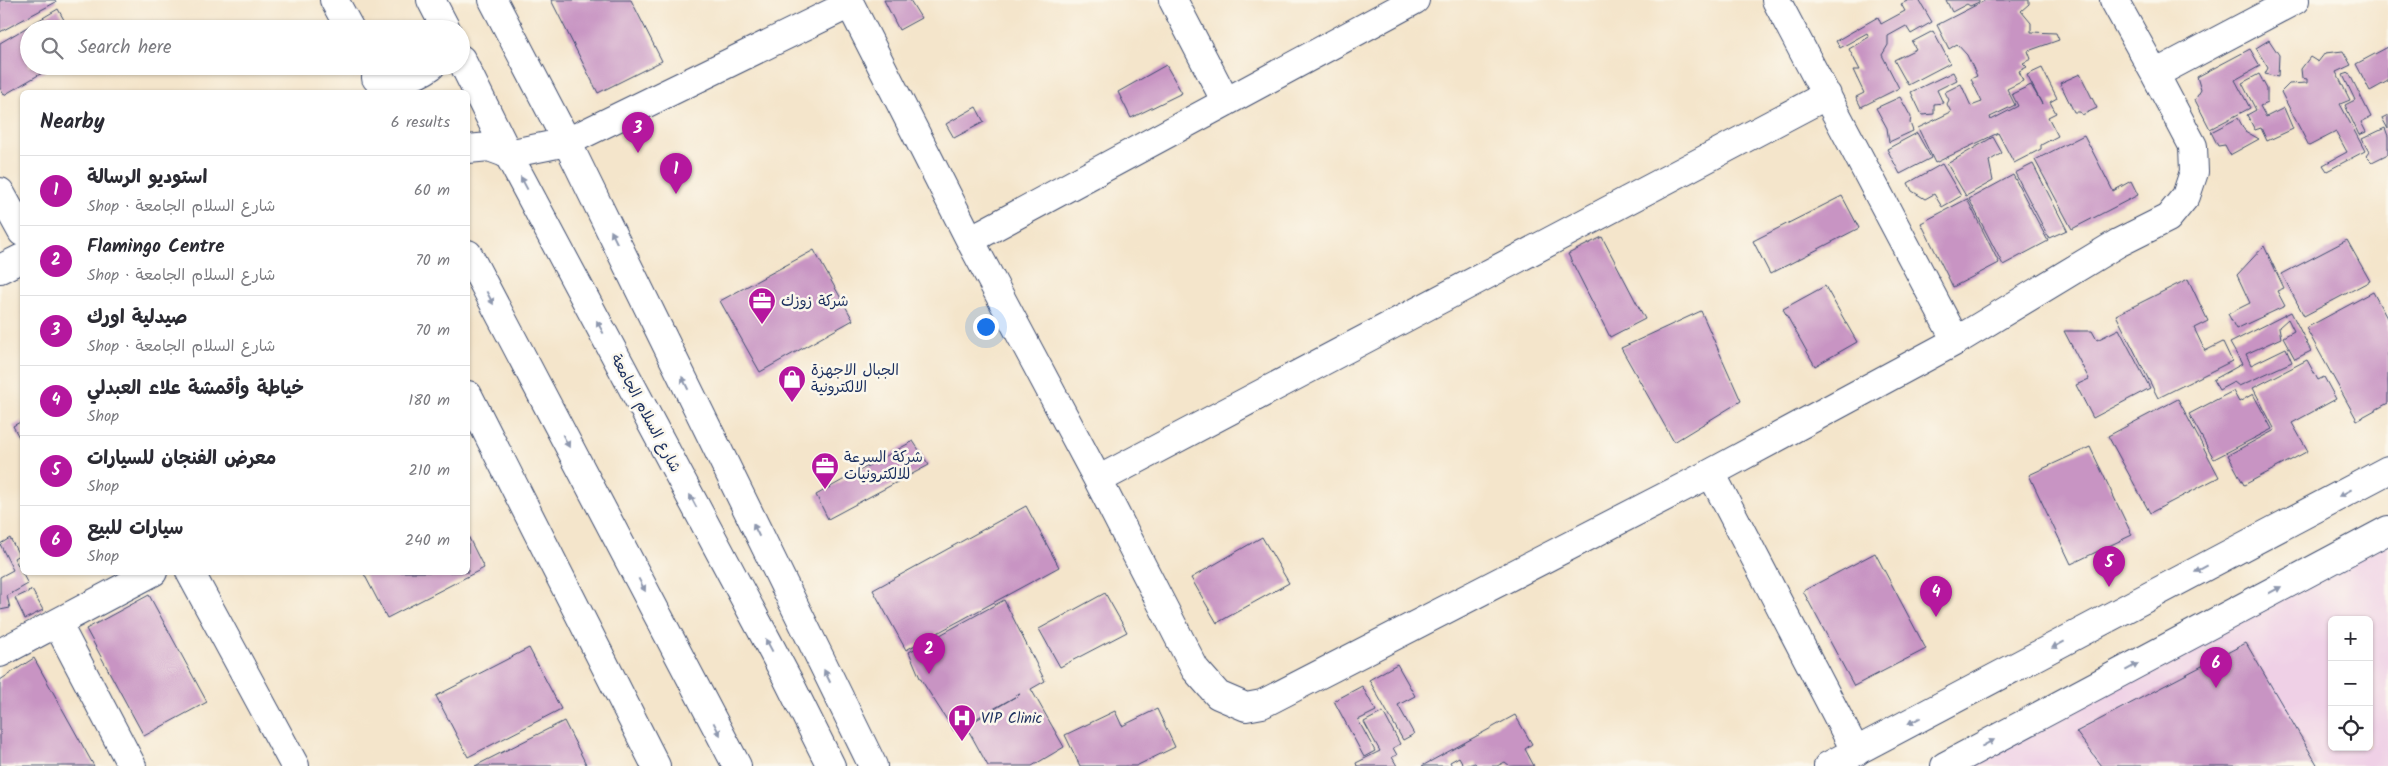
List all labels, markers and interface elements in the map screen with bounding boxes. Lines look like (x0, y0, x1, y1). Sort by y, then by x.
search box (20, 20, 470, 75)
text: Search here (78, 33, 172, 63)
icon: search (38, 34, 66, 62)
text: Nearby (40, 106, 105, 139)
text: 6 results (391, 110, 450, 135)
pin: 3 (622, 112, 654, 153)
pin: 1 (660, 153, 692, 194)
text: استوديو الرسالة (87, 163, 207, 193)
one-way arrow (520, 176, 528, 191)
text: 1 (54, 178, 58, 203)
text: 60 m (414, 178, 450, 203)
text: Shop · شارع السلام الجامعة (87, 194, 275, 219)
one-way arrow (610, 230, 618, 244)
text: Flamingo Centre (87, 232, 224, 262)
text: 2 (51, 248, 61, 273)
text: 70 m (415, 248, 450, 273)
text: Shop · شارع السلام الجامعة (87, 263, 275, 288)
office icon: شركة زوزك (747, 286, 777, 325)
place label: شركة زوزك (781, 290, 849, 314)
one-way arrow (486, 291, 495, 304)
text: صيدلية اورك (87, 303, 187, 333)
your location (973, 314, 999, 340)
text: 3 (52, 318, 60, 343)
text: 70 m (415, 318, 450, 343)
one-way arrow (596, 320, 604, 334)
text: Shop · شارع السلام الجامعة (87, 334, 275, 359)
street label: شارع السلام الجامعة (604, 350, 686, 477)
place label: الجبال الاجهزة الالكترونية (811, 359, 899, 400)
shop icon: الجبال الاجهزة الالكترونية (777, 364, 807, 403)
text: خياطة وأقمشة علاء العبدلي (87, 374, 304, 404)
one-way arrow (681, 376, 689, 391)
text: 4 (52, 388, 60, 413)
text: 180 m (408, 388, 450, 413)
text: Shop (87, 404, 119, 429)
one-way arrow (562, 434, 570, 449)
text: معرض الفنجان للسيارات (87, 444, 276, 474)
place label: شركة السرعة للالكترونيات (844, 446, 923, 487)
office icon: شركة السرعة للالكترونيات (810, 451, 840, 490)
text: 5 (52, 458, 60, 483)
text: 210 m (409, 458, 450, 483)
text: Shop (87, 474, 119, 499)
one-way arrow (2338, 489, 2352, 497)
one-way arrow (689, 494, 697, 509)
text: سيارات للبيع (87, 514, 183, 544)
one-way arrow (752, 522, 760, 537)
text: 6 (52, 528, 60, 553)
text: 240 m (405, 528, 450, 553)
text: Shop (87, 544, 119, 569)
pin: 5 (2093, 546, 2125, 587)
one-way arrow (2194, 565, 2209, 573)
pin: 4 (1920, 576, 1952, 617)
one-way arrow (638, 578, 646, 592)
one-way arrow (2269, 586, 2282, 595)
map controls (2328, 616, 2373, 751)
button: + (2328, 616, 2373, 661)
pin: 2 (913, 633, 945, 674)
one-way arrow (765, 637, 773, 652)
one-way arrow (2050, 641, 2065, 649)
pin: 6 (2200, 647, 2232, 688)
button: − (2328, 661, 2373, 706)
one-way arrow (2124, 663, 2139, 671)
one-way arrow (823, 669, 831, 683)
hospital icon: VIP Clinic (947, 703, 977, 742)
button: locate (2328, 706, 2373, 751)
place label: VIP Clinic (981, 707, 1043, 731)
one-way arrow (1907, 717, 1921, 725)
one-way arrow (713, 722, 721, 736)
one-way arrow (1981, 739, 1996, 747)

